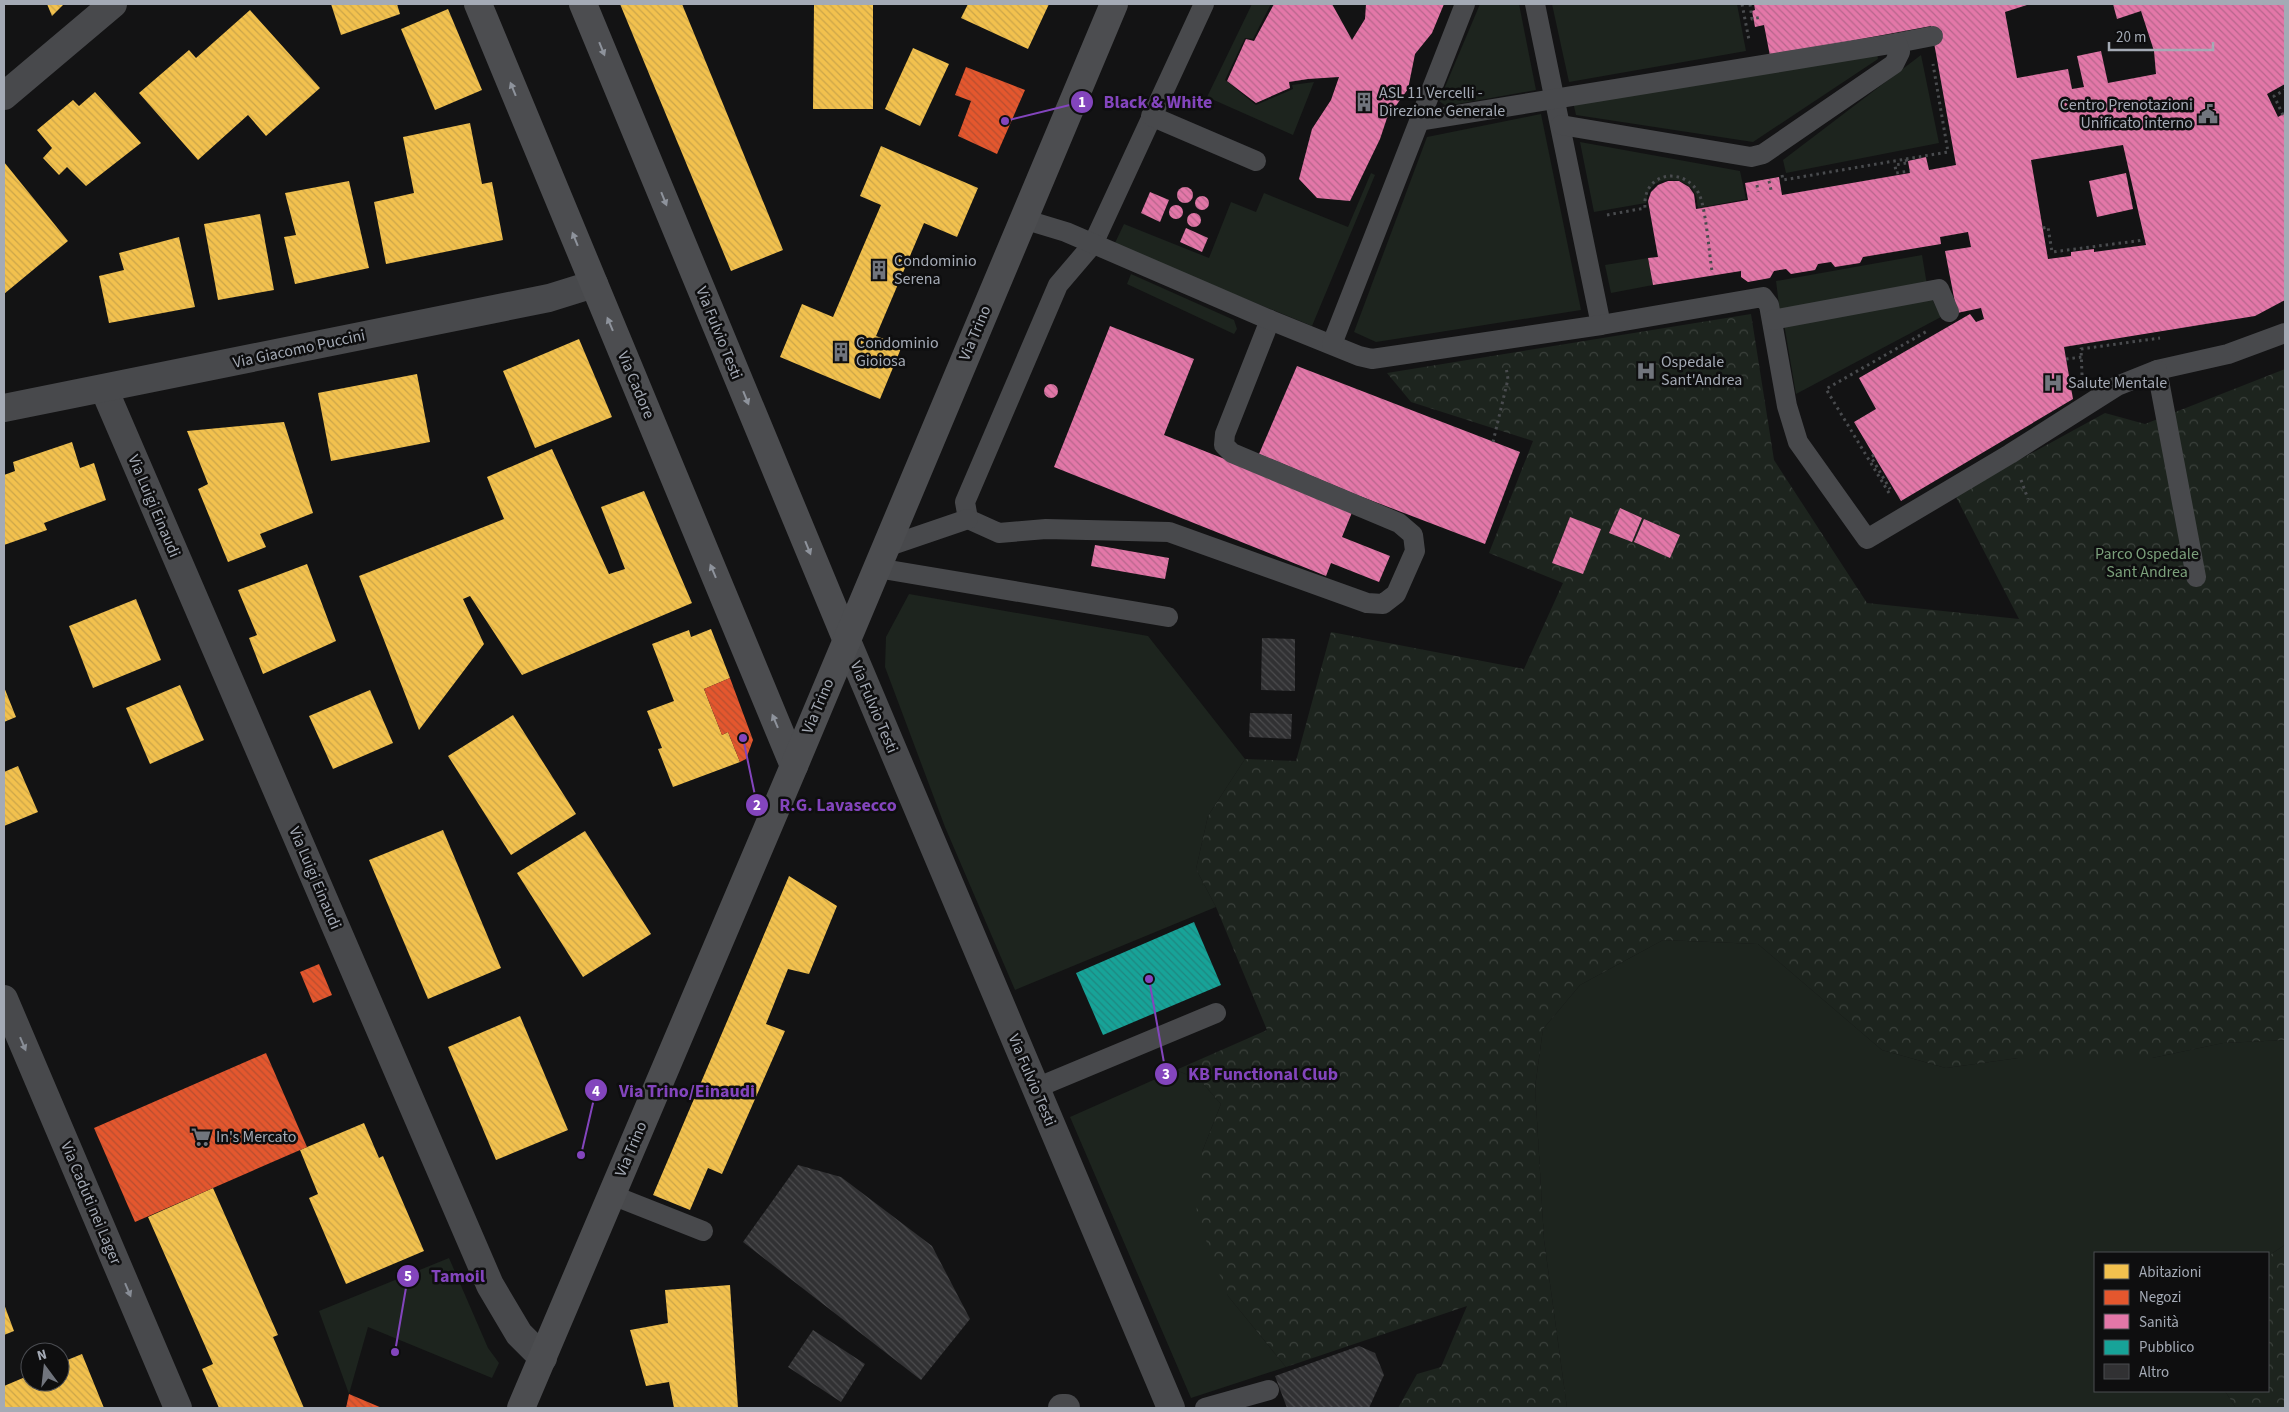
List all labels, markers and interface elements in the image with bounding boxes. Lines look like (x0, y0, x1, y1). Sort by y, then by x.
scale bar (2109, 20, 2213, 52)
text: 20 m (2116, 27, 2146, 48)
one-way arrow (598, 42, 606, 57)
one-way arrow (508, 81, 516, 96)
place label: ASL 11 Vercelli - Direzione Generale (1379, 82, 1505, 122)
callout: Black & White (1069, 85, 1223, 118)
text: Black & White (1104, 90, 1212, 115)
building icon: ASL 11 Vercelli - Direzione Generale (1353, 91, 1375, 113)
text: 1 (1078, 92, 1086, 113)
place label: Centro Prenotazioni Unificato interno (2060, 94, 2193, 134)
public building icon: Centro Prenotazioni Unificato interno (2197, 103, 2219, 125)
one-way arrow (660, 192, 668, 207)
one-way arrow (571, 231, 579, 246)
place label: Condominio Serena (894, 250, 977, 290)
building icon: Condominio Serena (868, 259, 890, 281)
street label: Via Fulvio Testi (690, 283, 748, 383)
street label: Via Trino (954, 302, 996, 364)
one-way arrow (606, 316, 614, 331)
street label: Via Giacomo Puccini (231, 324, 367, 374)
place label: Condominio Gioiosa (856, 332, 939, 372)
building icon: Condominio Gioiosa (830, 341, 852, 363)
street label: Via Cadore (612, 348, 660, 422)
place label: Ospedale Sant'Andrea (1661, 351, 1742, 391)
hospital icon: Ospedale Sant'Andrea (1635, 360, 1657, 382)
hospital icon: Salute Mentale (2042, 372, 2064, 394)
place label: Salute Mentale (2068, 372, 2167, 394)
one-way arrow (742, 391, 750, 406)
street label: Via Luigi Einaudi (122, 451, 186, 561)
one-way arrow (804, 541, 812, 556)
park label: Parco Ospedale Sant Andrea (2095, 543, 2199, 583)
one-way arrow (708, 564, 716, 578)
street label: Via Fulvio Testi (845, 657, 903, 757)
street label: Via Trino (797, 675, 839, 737)
one-way arrow (771, 714, 779, 728)
callout: R.G. Lavasecco (744, 789, 907, 822)
text: R.G. Lavasecco (779, 793, 897, 818)
text: 2 (753, 795, 761, 816)
street label: Via Luigi Einaudi (283, 823, 347, 933)
street label: Via Fulvio Testi (1003, 1030, 1061, 1130)
one-way arrow (19, 1036, 27, 1051)
callout: KB Functional Club (1153, 1057, 1348, 1090)
text: KB Functional Club (1188, 1062, 1338, 1087)
text: 3 (1162, 1064, 1170, 1085)
callout: Via Trino/Einaudi (584, 1074, 765, 1107)
text: Via Trino/Einaudi (618, 1079, 755, 1104)
text: 4 (592, 1081, 600, 1102)
street label: Via Trino (610, 1118, 652, 1180)
supermarket icon: In's Mercato (190, 1126, 212, 1148)
place label: In's Mercato (216, 1126, 296, 1148)
street label: Via Caduti nei Lager (55, 1138, 127, 1268)
legend (2094, 1252, 2269, 1392)
callout: Tamoil (396, 1259, 495, 1292)
text: Abitazioni (2139, 1262, 2202, 1283)
text: Tamoil (431, 1264, 485, 1289)
text: 5 (404, 1266, 412, 1287)
one-way arrow (124, 1283, 132, 1297)
text: Negozi (2139, 1287, 2181, 1308)
text: Sanità (2139, 1312, 2179, 1333)
text: Pubblico (2139, 1337, 2194, 1358)
north arrow (20, 1342, 70, 1392)
text: N (35, 1345, 49, 1366)
text: Altro (2139, 1362, 2169, 1383)

